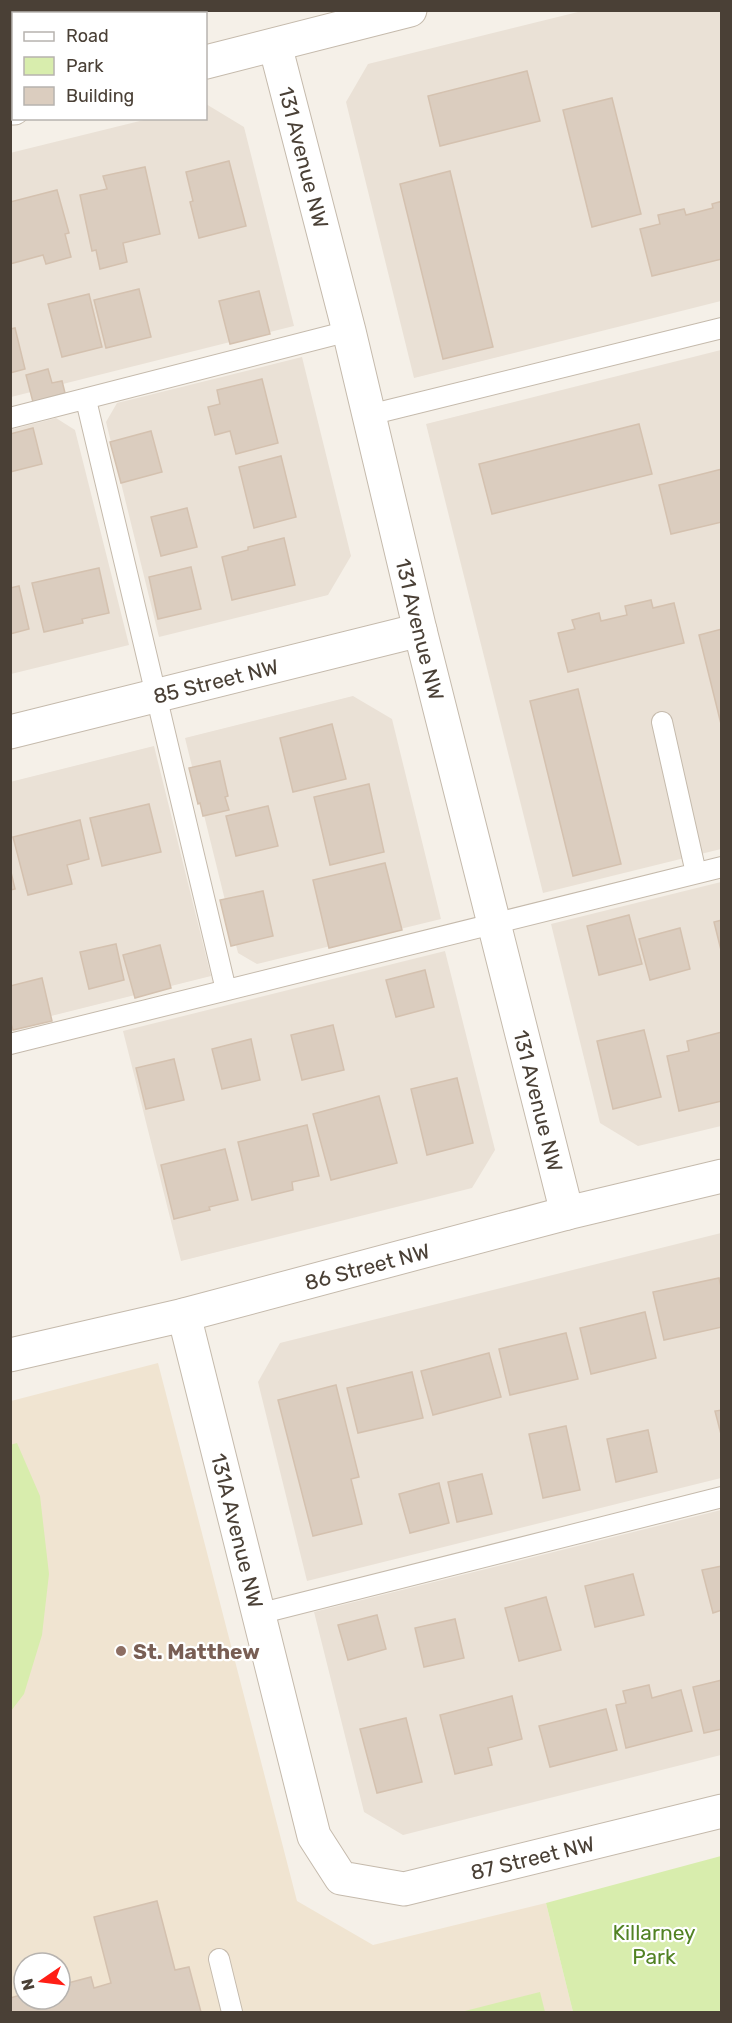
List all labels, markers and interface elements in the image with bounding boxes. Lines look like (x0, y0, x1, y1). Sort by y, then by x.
legend (12, 12, 207, 120)
text: Road (66, 25, 109, 47)
text: Park (66, 55, 104, 77)
street label: 131 Avenue NW (274, 84, 334, 231)
text: Building (66, 85, 134, 107)
street label: 131 Avenue NW (391, 556, 450, 703)
street label: 85 Street NW (150, 653, 281, 708)
street label: 131 Avenue NW (509, 1027, 568, 1174)
street label: 86 Street NW (302, 1238, 432, 1295)
street label: 131A Avenue NW (206, 1450, 269, 1610)
place label: St. Matthew (133, 1639, 260, 1664)
marker: St. Matthew (114, 1644, 128, 1658)
street label: 87 Street NW (468, 1830, 597, 1885)
park label: Killarney Park (612, 1920, 696, 1969)
north arrow (12, 1951, 72, 2011)
text: N (17, 1977, 39, 1992)

